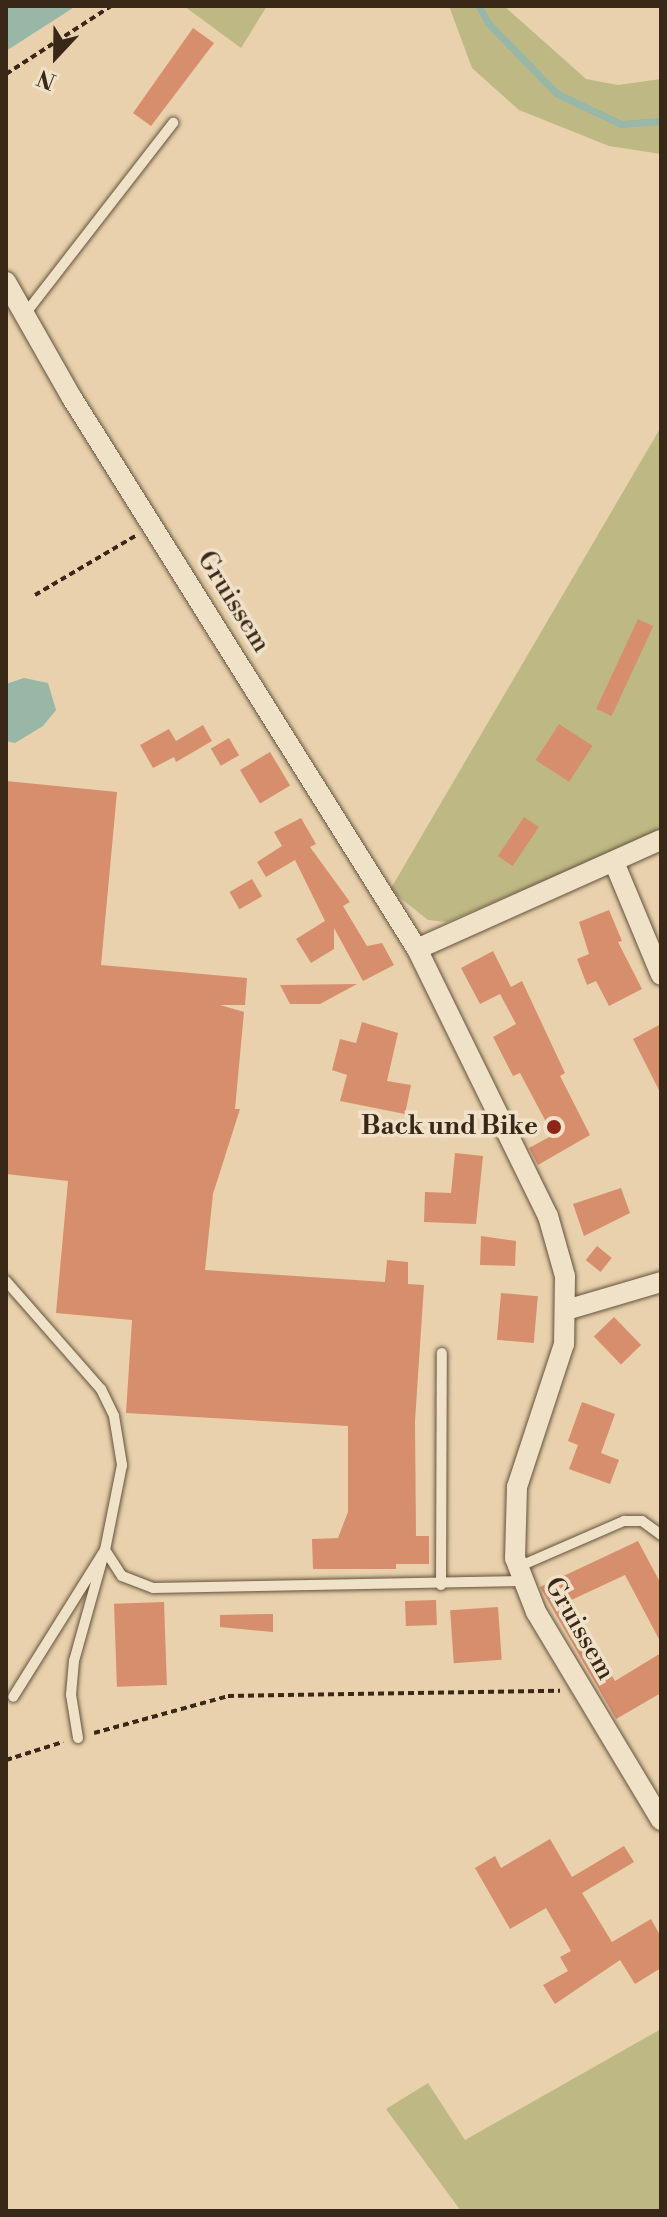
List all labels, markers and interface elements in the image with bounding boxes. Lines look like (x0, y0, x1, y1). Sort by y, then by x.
north arrow (16, 16, 96, 96)
text: N (34, 63, 60, 94)
street label: Gruissem (190, 546, 276, 658)
place label: Back und Bike (361, 1111, 538, 1143)
marker: Back und Bike (545, 1118, 563, 1136)
street label: Gruissem (537, 1572, 621, 1686)

